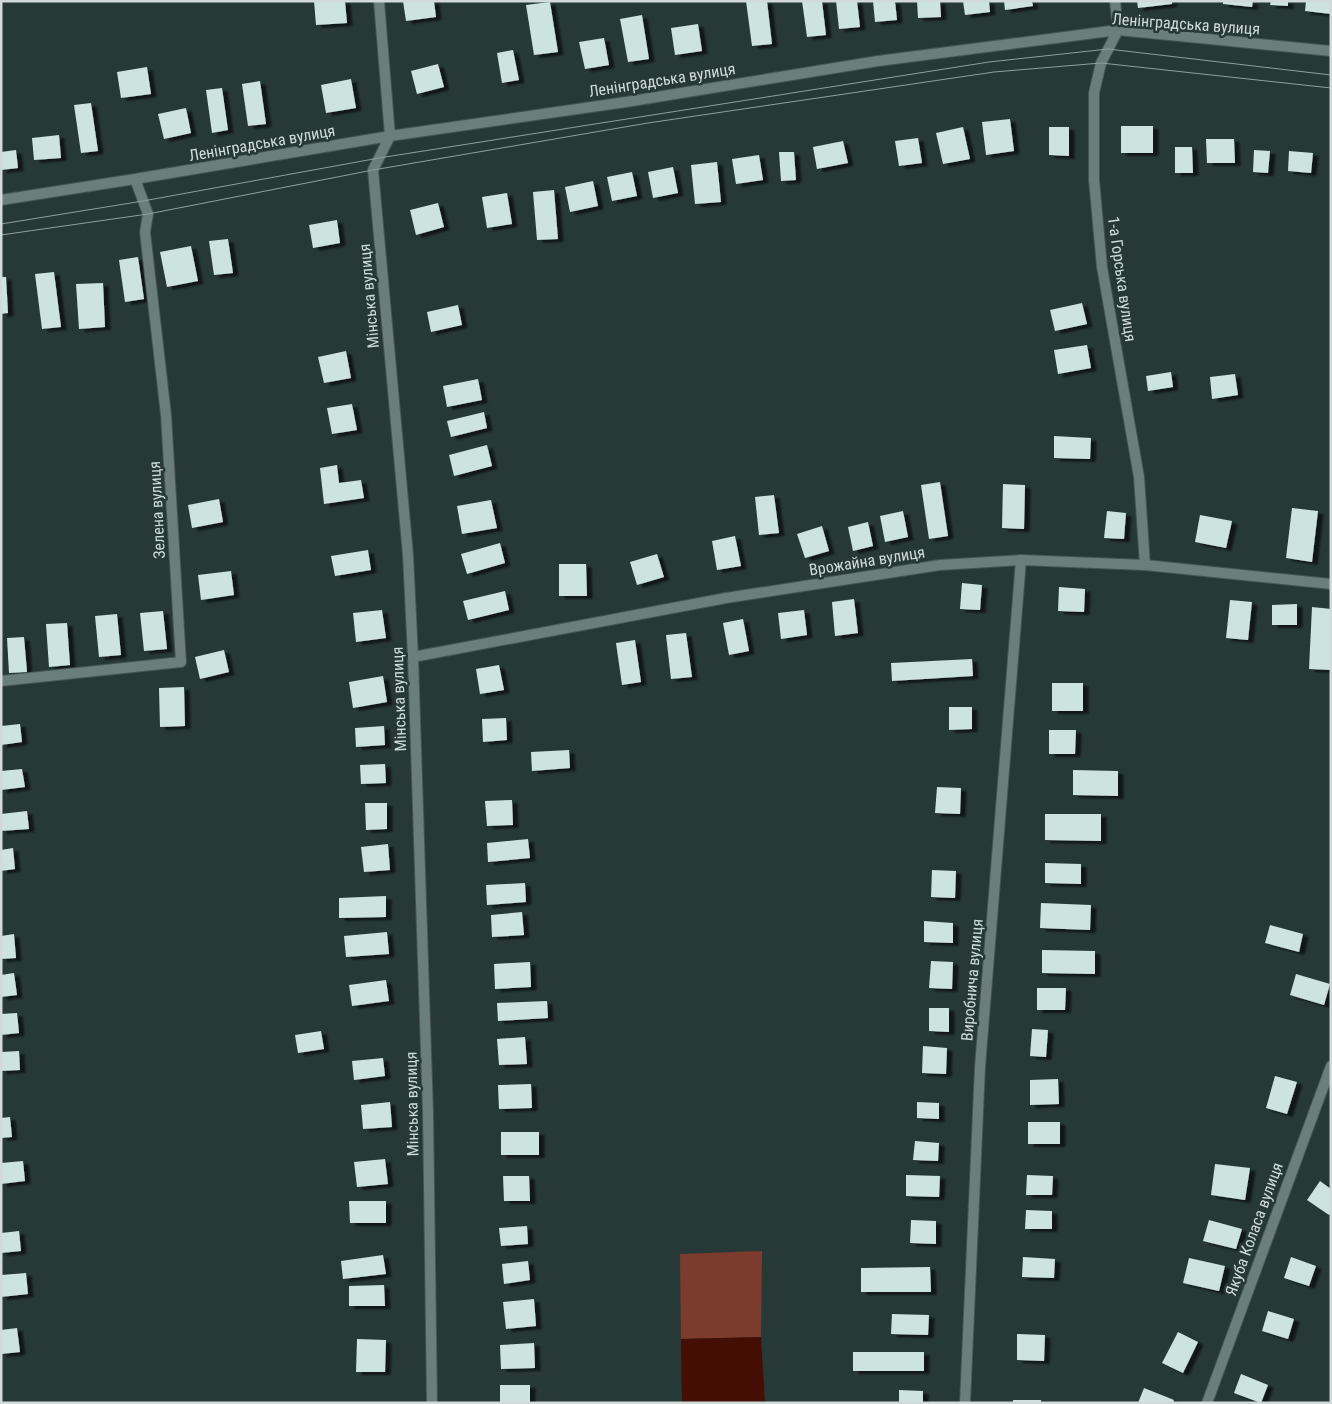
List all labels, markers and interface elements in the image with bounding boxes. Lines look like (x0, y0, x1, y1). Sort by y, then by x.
street label: Ленінградська вулиця (1111, 9, 1261, 39)
street label: Ленінградська вулиця (587, 59, 737, 101)
street label: Ленінградська вулиця (187, 121, 337, 165)
street label: 1-а Горська вулиця (1104, 215, 1140, 343)
street label: Мінська вулиця (355, 243, 383, 349)
street label: Зелена вулиця (145, 461, 169, 559)
street label: Врожайна вулиця (808, 542, 926, 580)
street label: Мінська вулиця (388, 646, 410, 752)
street label: Виробнича вулиця (957, 918, 987, 1042)
street label: Мінська вулиця (402, 1051, 422, 1157)
street label: Якуба Коласа вулиця (1221, 1160, 1287, 1298)

